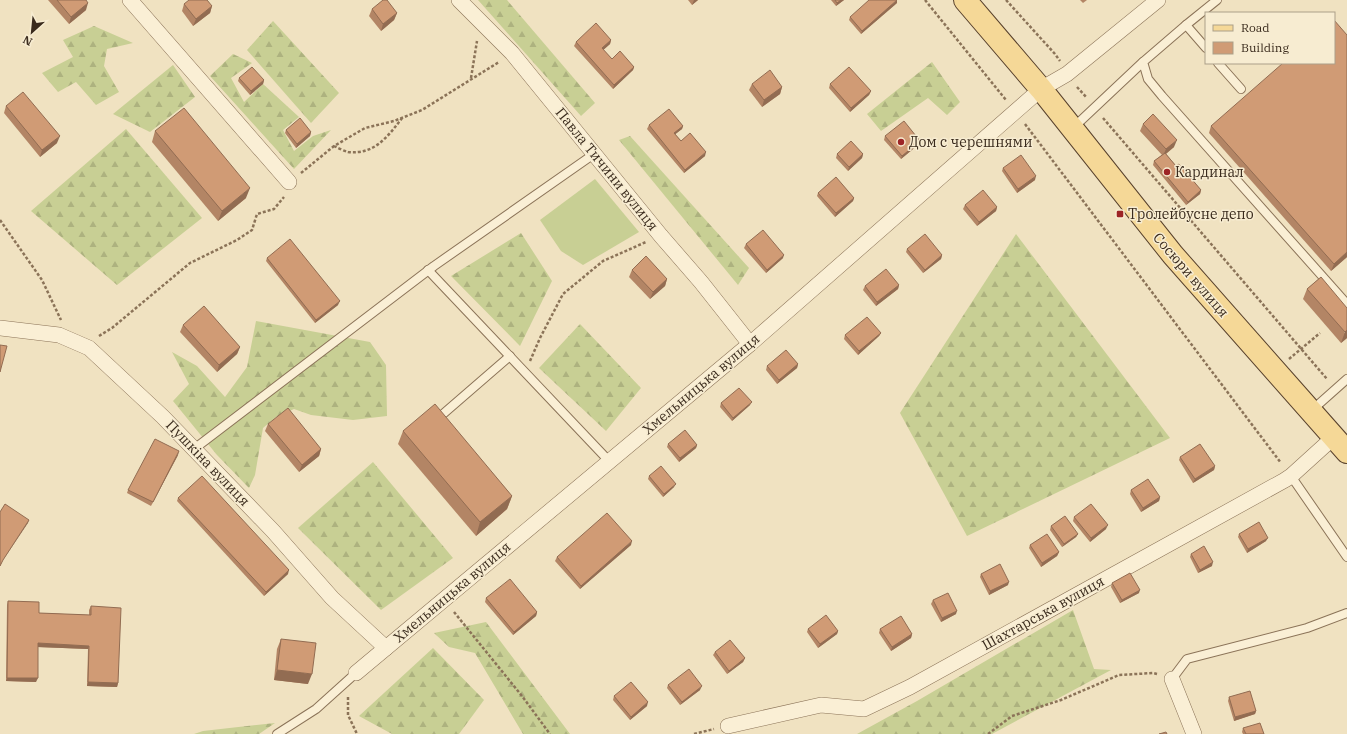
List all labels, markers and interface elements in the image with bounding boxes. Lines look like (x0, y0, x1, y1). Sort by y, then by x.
north arrow (12, 12, 52, 52)
legend (1205, 12, 1335, 64)
text: Road (1241, 20, 1270, 35)
text: N (20, 33, 35, 49)
text: Building (1241, 40, 1289, 55)
street label: Павла Тичини вулиця (552, 104, 662, 234)
place label: Дом с черешнями (909, 133, 1032, 151)
marker: Дом с черешнями (896, 137, 906, 147)
place label: Кардинал (1175, 163, 1244, 181)
marker: Кардинал (1162, 167, 1172, 177)
place label: Тролейбусне депо (1128, 205, 1254, 223)
marker: Тролейбусне депо (1115, 209, 1125, 219)
street label: Сосюри вулиця (1149, 229, 1233, 321)
street label: Хмельницька вулиця (639, 330, 763, 438)
street label: Пушкіна вулиця (162, 416, 254, 510)
street label: Хмельницька вулиця (390, 538, 514, 646)
street label: Шахтарська вулиця (979, 572, 1107, 654)

